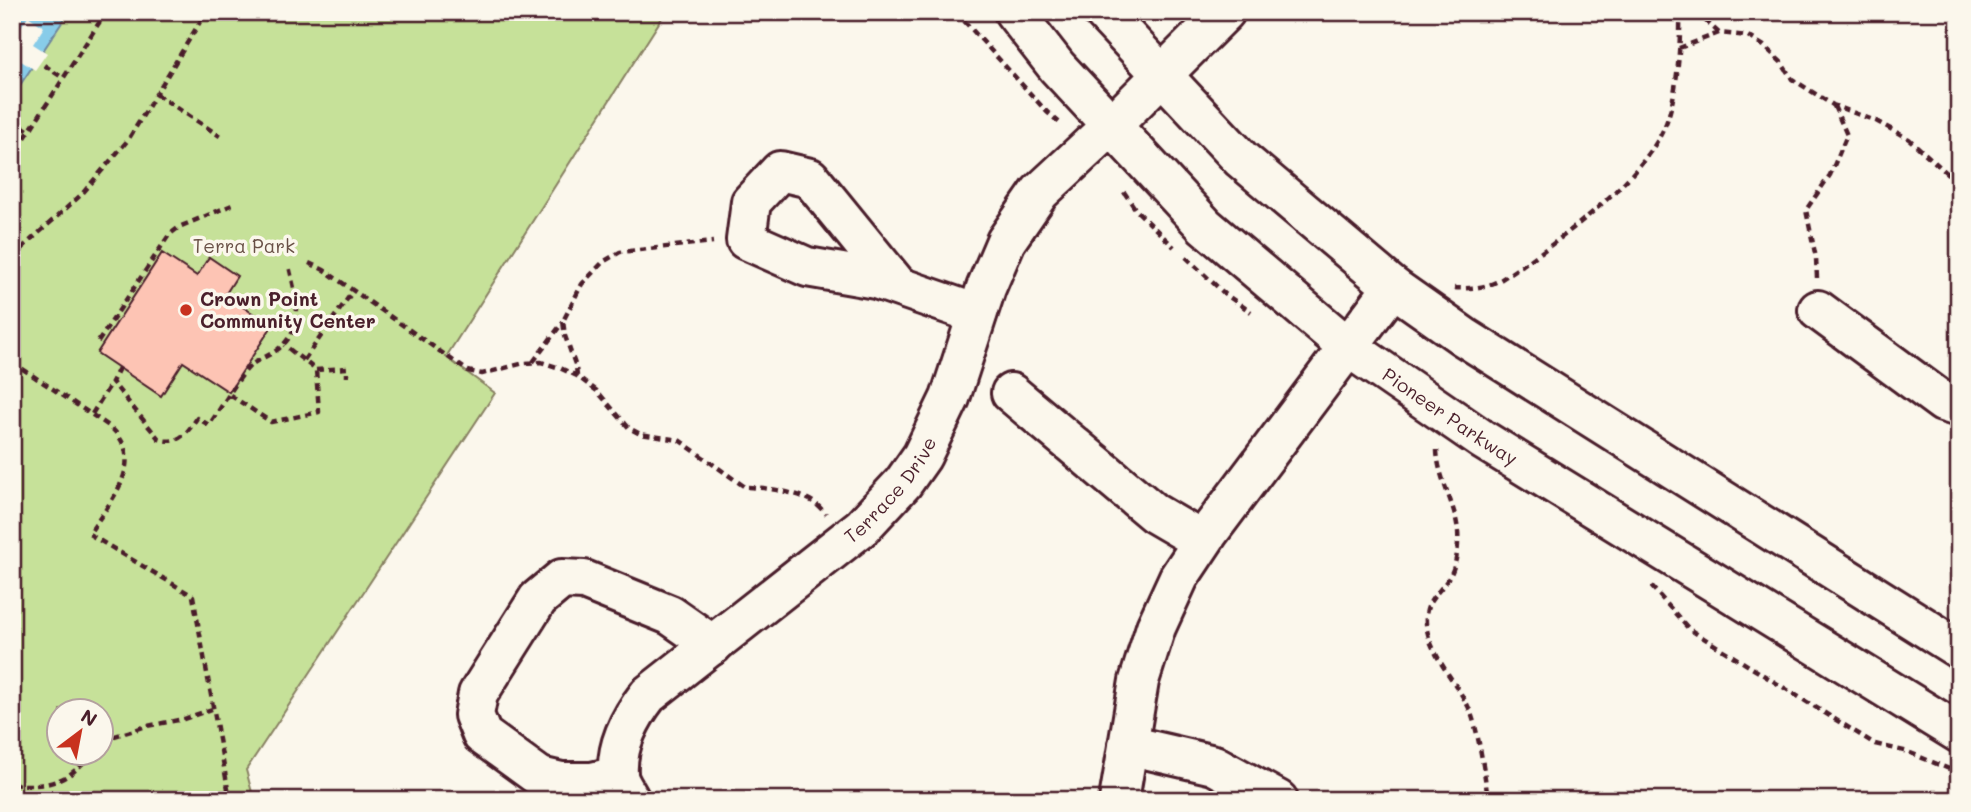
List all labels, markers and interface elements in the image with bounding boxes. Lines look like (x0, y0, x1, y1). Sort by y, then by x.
park label: Terra Park (193, 233, 295, 258)
place label: Crown Point Community Center (200, 286, 376, 333)
marker: Crown Point Community Center (178, 302, 194, 318)
street label: Pioneer Parkway (1378, 362, 1523, 471)
street label: Terrace Drive (839, 432, 941, 549)
north arrow (46, 696, 116, 766)
text: N (77, 703, 102, 732)

